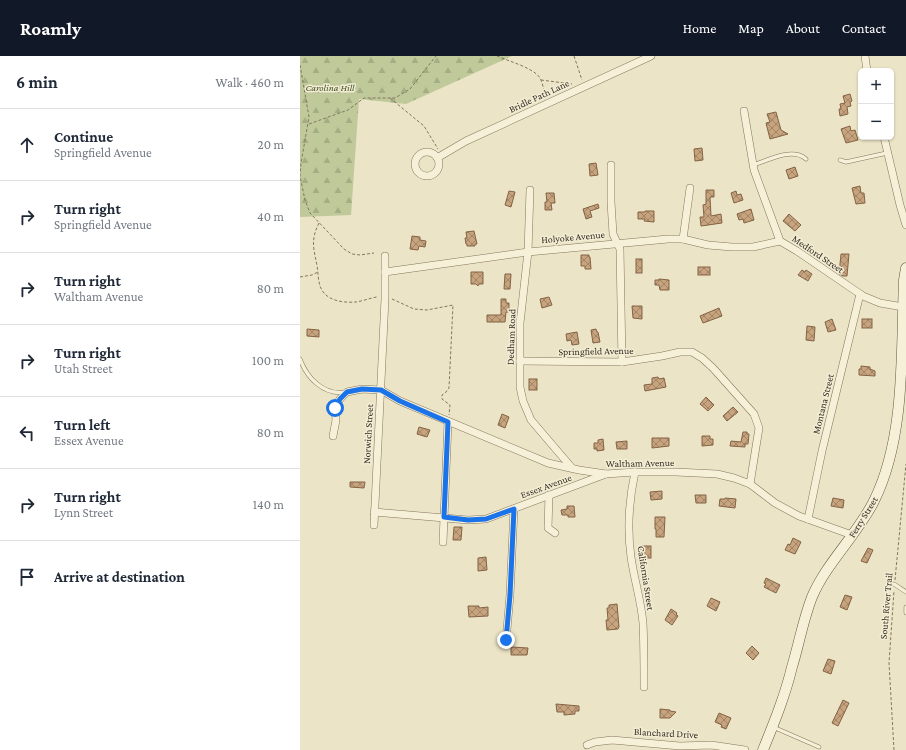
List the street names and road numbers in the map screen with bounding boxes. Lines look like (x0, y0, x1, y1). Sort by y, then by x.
street label: Bridle Path Lane (507, 77, 571, 115)
street label: Holyoke Avenue (541, 229, 606, 245)
street label: Medford Street (790, 233, 846, 276)
street label: Dedham Road (505, 308, 518, 365)
street label: Springfield Avenue (558, 345, 634, 357)
street label: Montana Street (810, 372, 836, 435)
street label: Norwich Street (361, 403, 375, 464)
street label: Waltham Avenue (606, 457, 675, 469)
street label: Essex Avenue (519, 471, 574, 500)
street label: Ferry Street (846, 494, 880, 539)
street label: California Street (635, 545, 657, 612)
street label: South River Trail (878, 572, 894, 640)
street label: Blanchard Drive (634, 726, 699, 740)

